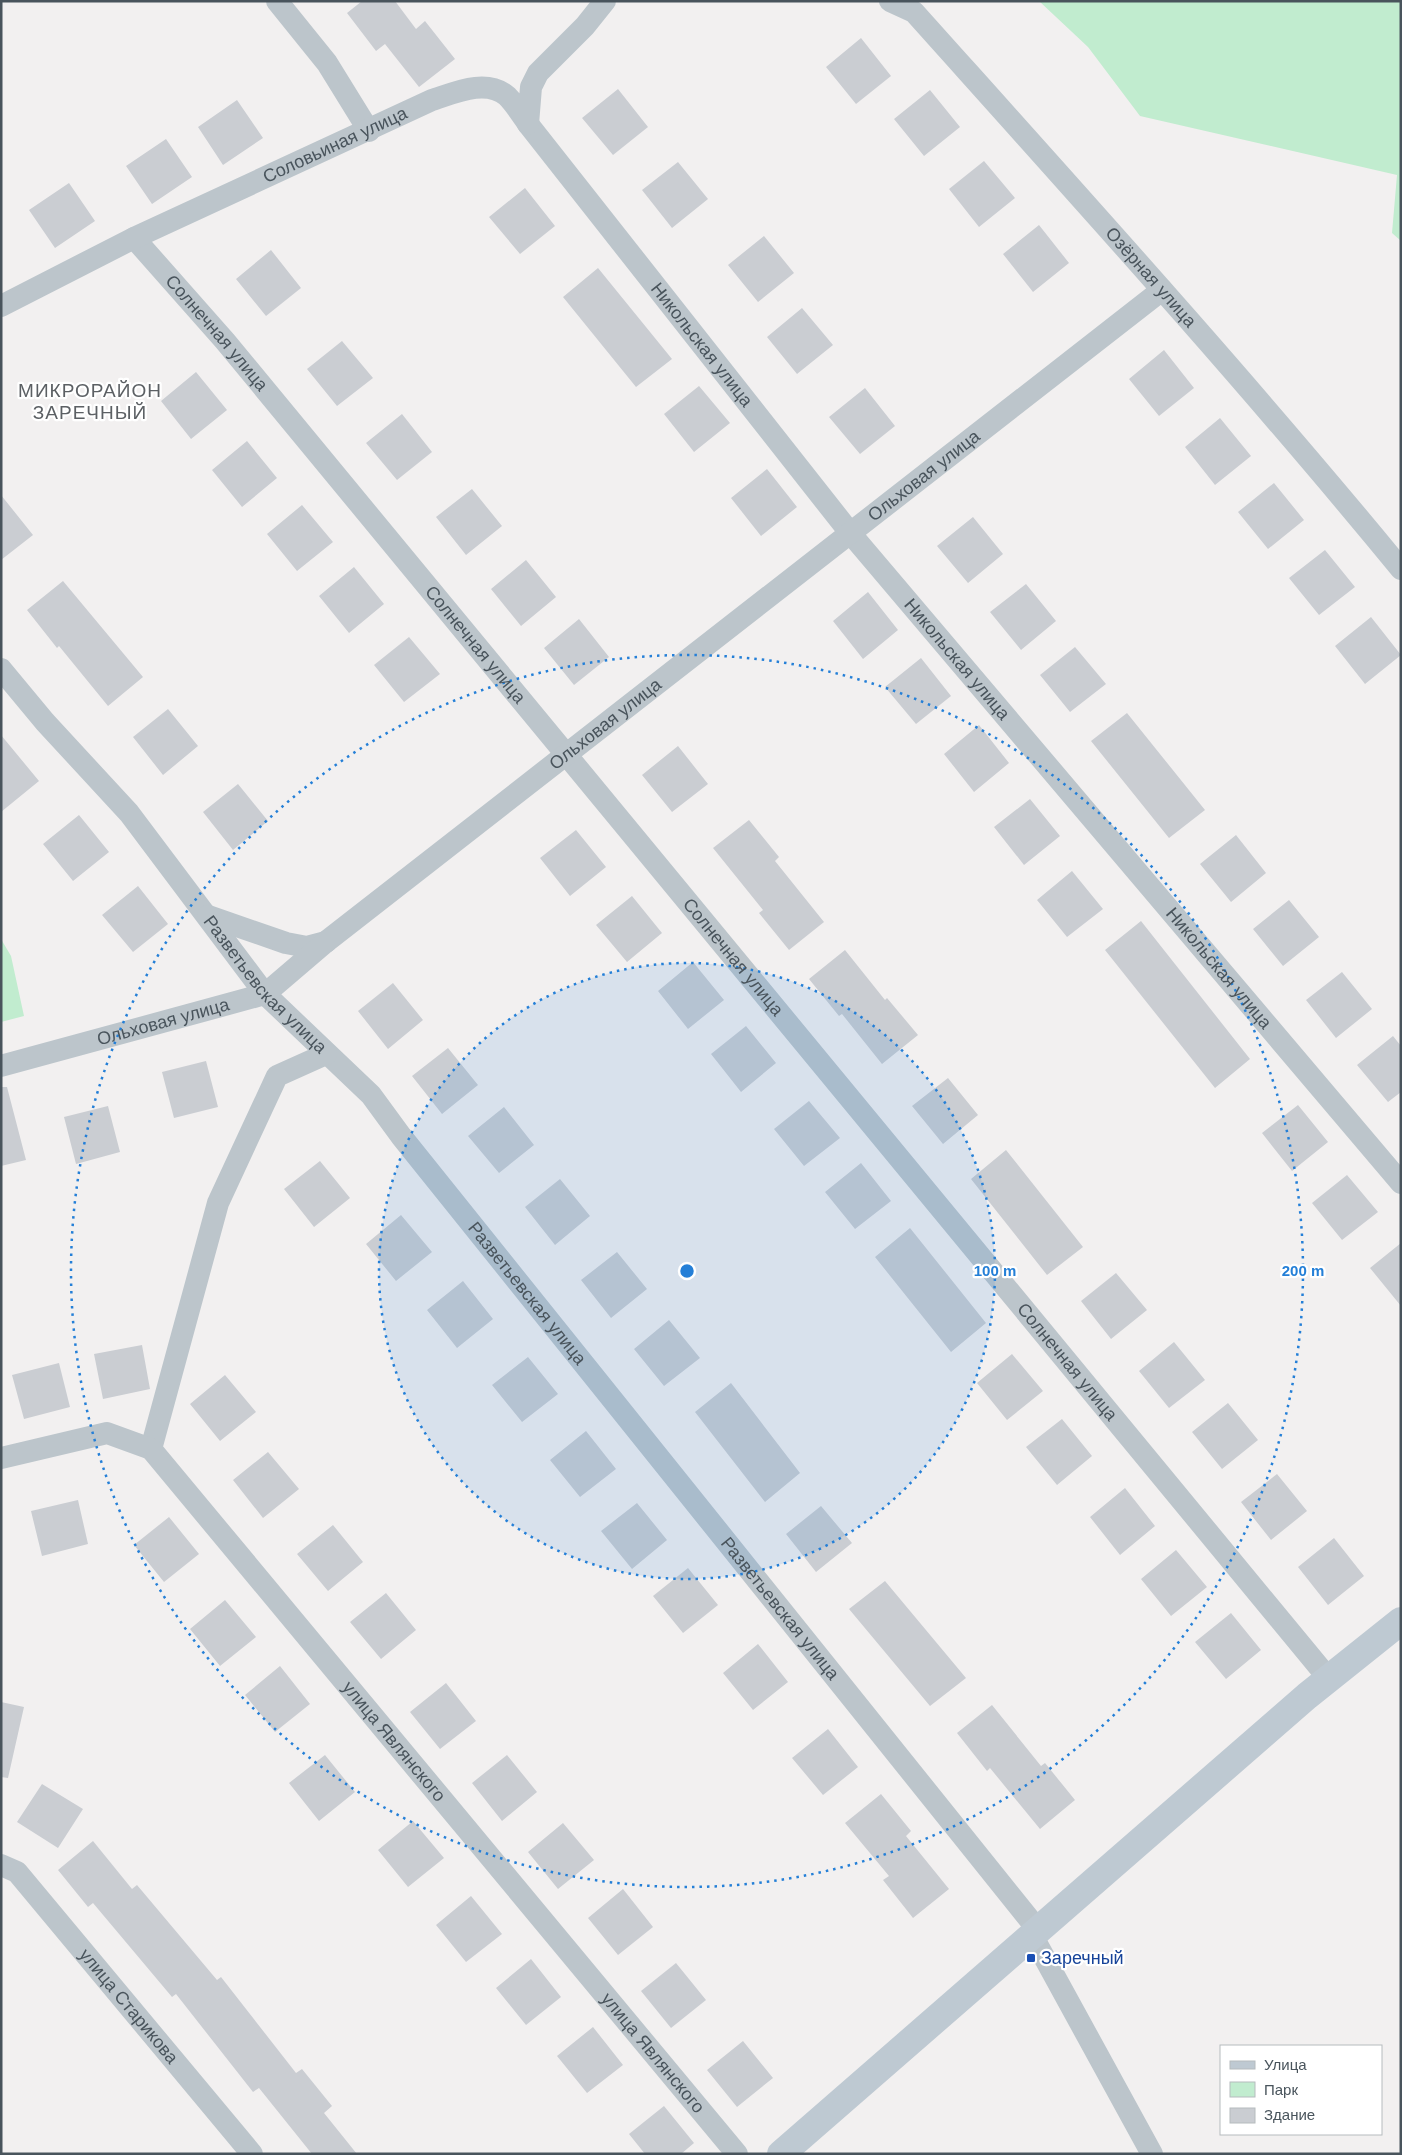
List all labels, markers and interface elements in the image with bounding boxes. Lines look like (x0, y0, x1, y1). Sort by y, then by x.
street label: Соловьиная улица (260, 102, 411, 187)
street label: Озёрная улица (1101, 223, 1201, 332)
street label: Солнечная улица (162, 271, 273, 396)
street label: Никольская улица (647, 279, 757, 411)
district label: МИКРОРАЙОН ЗАРЕЧНЫЙ (18, 380, 162, 423)
street label: Ольховая улица (864, 425, 984, 525)
street label: Солнечная улица (421, 582, 530, 708)
street label: Никольская улица (900, 595, 1015, 724)
street label: Ольховая улица (545, 674, 666, 774)
street label: Солнечная улица (679, 894, 788, 1020)
street label: Никольская улица (1162, 904, 1276, 1033)
street label: Разветьевская улица (200, 912, 331, 1058)
street label: Ольховая улица (95, 994, 232, 1049)
street label: Разветьевская улица (464, 1218, 591, 1369)
centre of rings (678, 1262, 696, 1280)
text: 100 m (974, 1262, 1016, 1279)
text: 200 m (1282, 1262, 1324, 1279)
street label: Солнечная улица (1013, 1299, 1122, 1425)
street label: Разветьевская улица (717, 1533, 844, 1684)
street label: улица Являнского (338, 1677, 450, 1806)
street label: улица Старикова (75, 1945, 183, 2068)
place label: Заречный (1041, 1948, 1124, 1968)
marker: Заречный (1025, 1952, 1037, 1964)
street label: улица Являнского (597, 1989, 709, 2117)
legend (1220, 2045, 1382, 2135)
text: Улица (1264, 2056, 1307, 2073)
text: Парк (1264, 2081, 1298, 2098)
text: Здание (1264, 2106, 1315, 2123)

